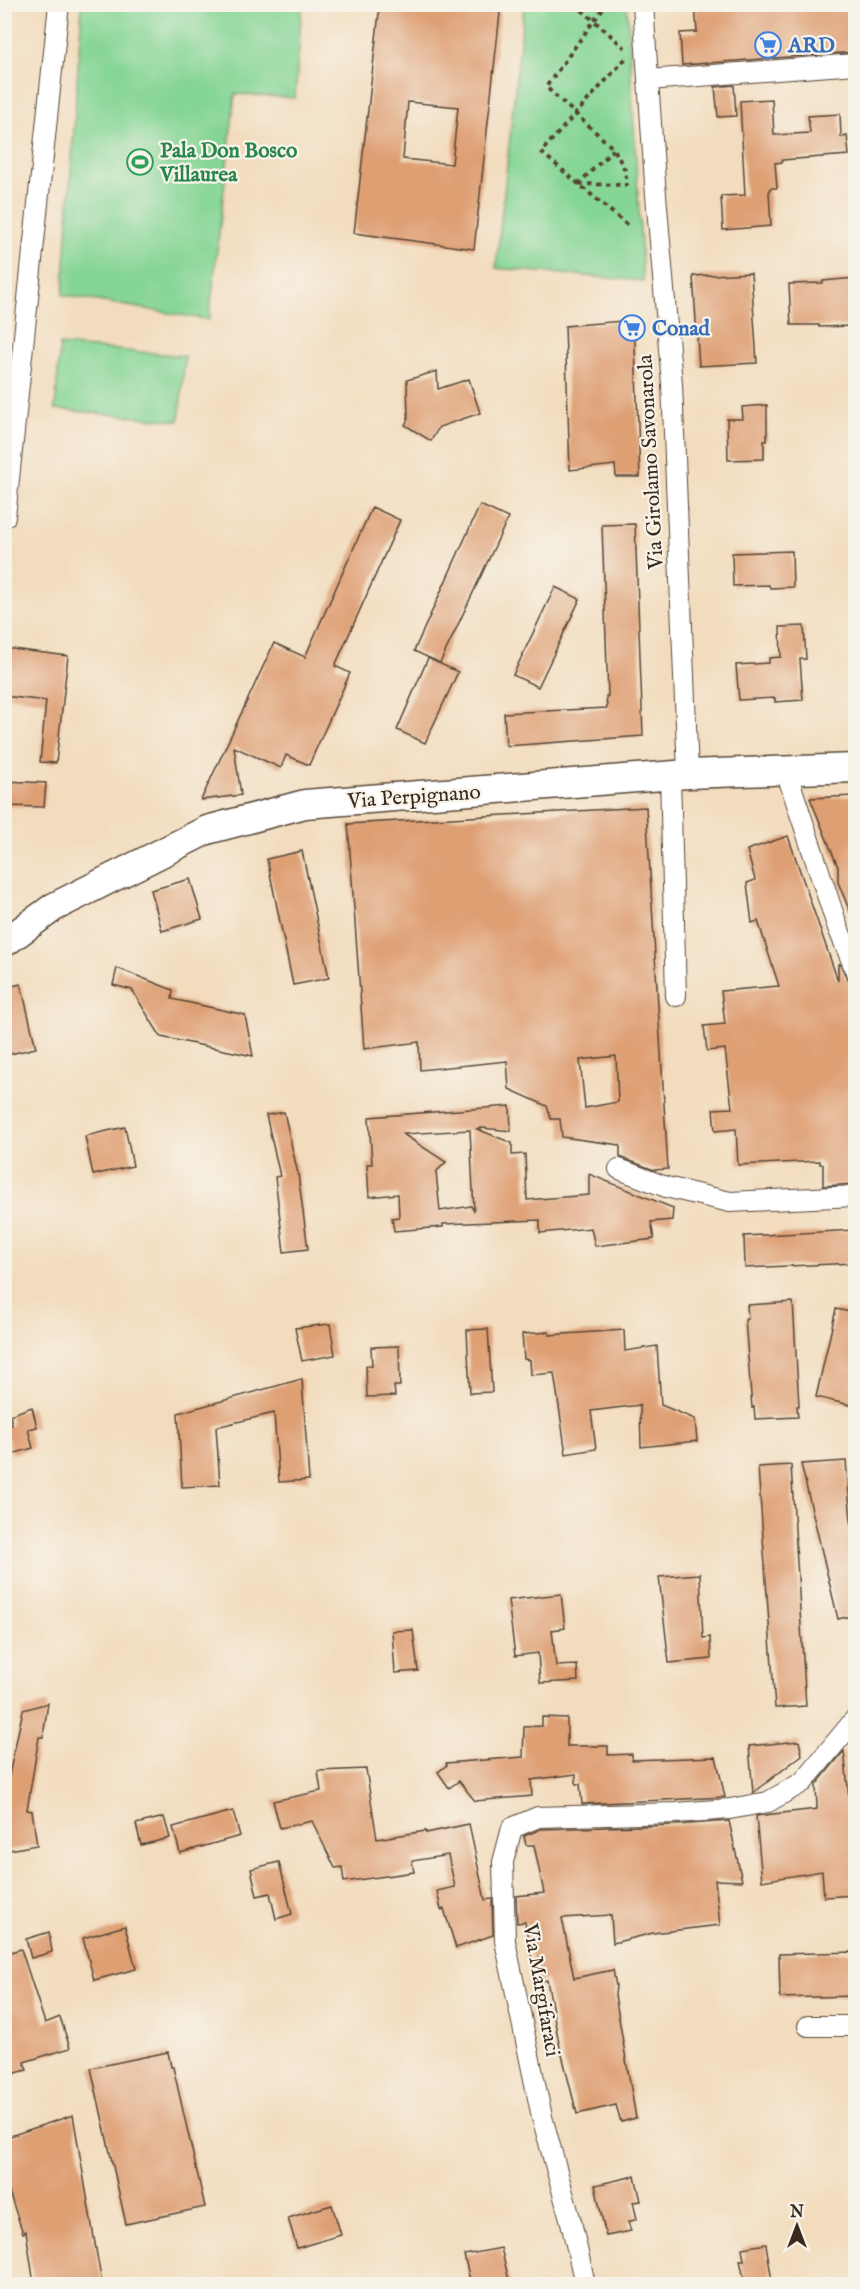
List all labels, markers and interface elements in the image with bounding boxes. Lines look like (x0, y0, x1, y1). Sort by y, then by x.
supermarket icon: ARD (753, 30, 783, 60)
place label: ARD (787, 33, 835, 60)
place label: Pala Don Bosco Villaurea (159, 138, 298, 189)
sports icon: Pala Don Bosco Villaurea (125, 147, 155, 177)
supermarket icon: Conad (617, 313, 647, 343)
place label: Conad (652, 316, 711, 343)
street label: Via Girolamo Savonarola (632, 353, 671, 571)
street label: Via Perpignano (346, 779, 482, 816)
street label: Via Margifaraci (515, 1921, 566, 2059)
north arrow (767, 2196, 827, 2256)
text: N (789, 2203, 804, 2223)

